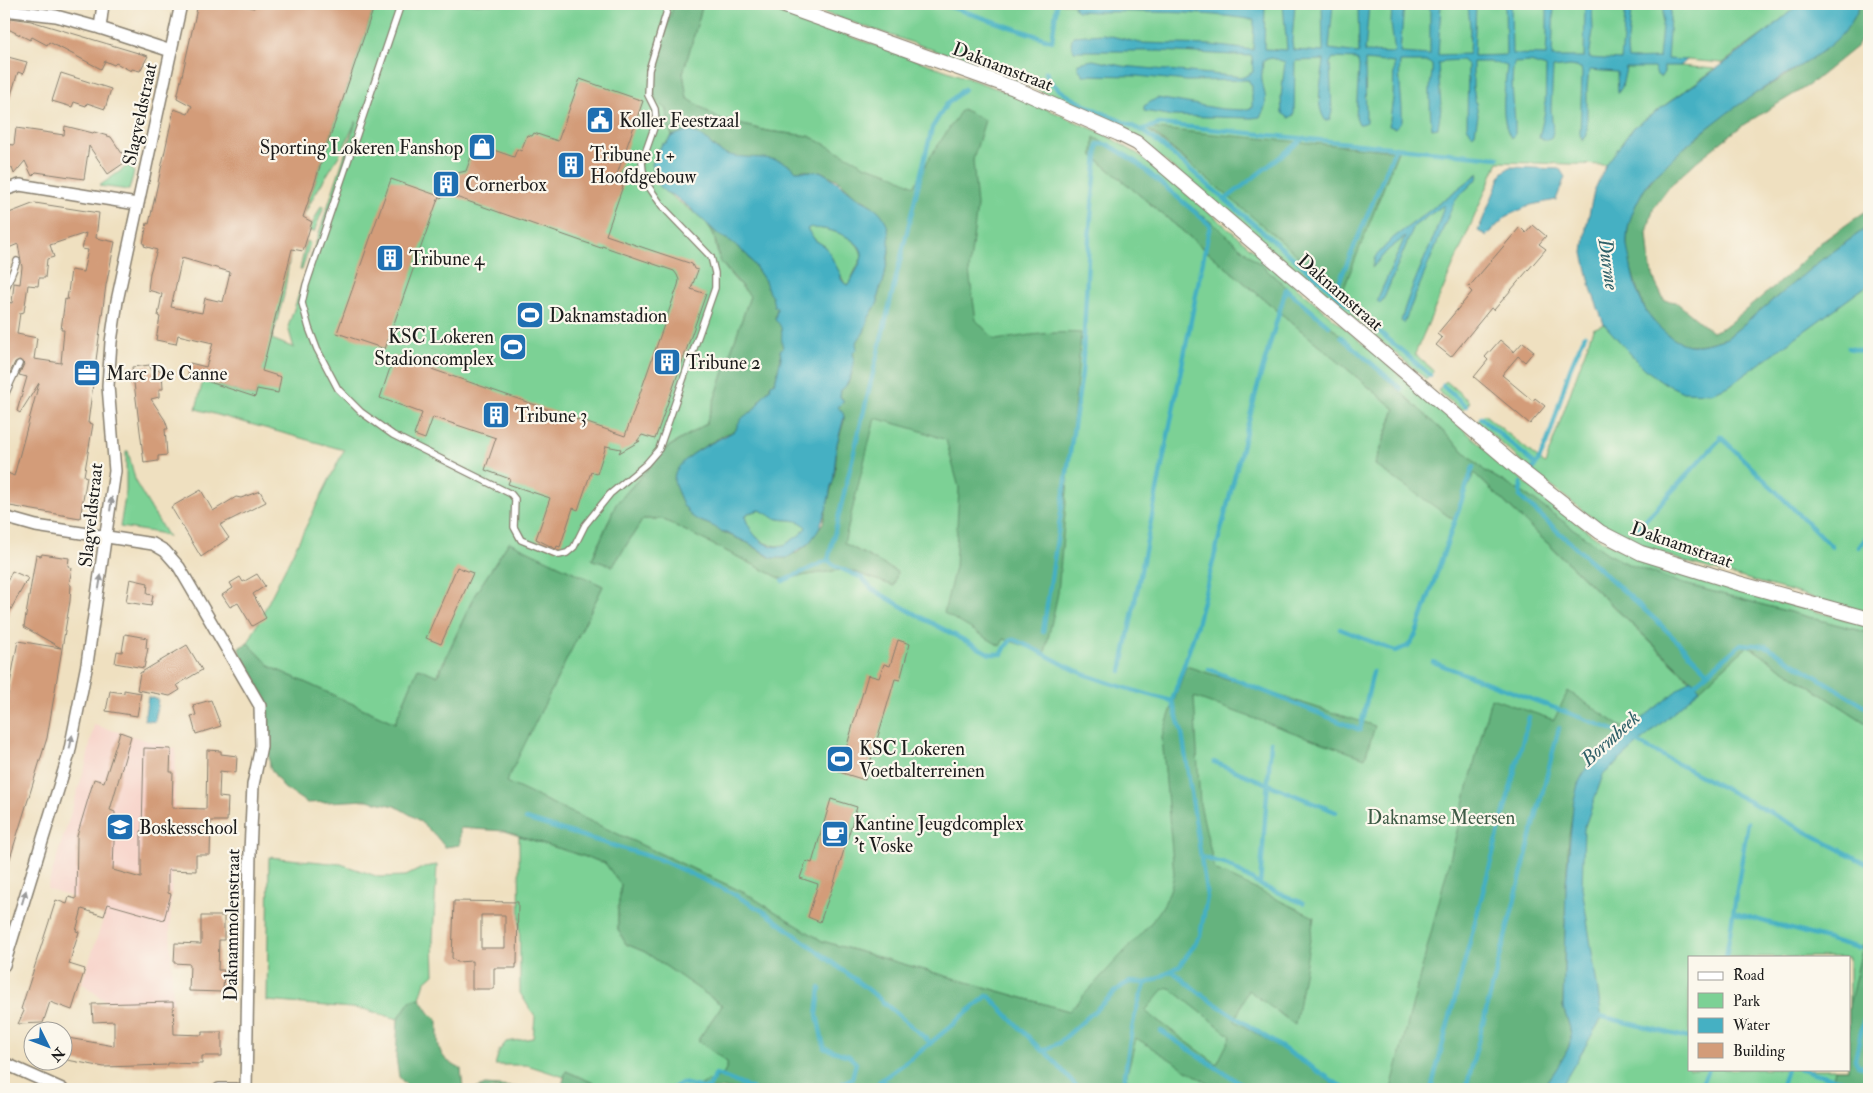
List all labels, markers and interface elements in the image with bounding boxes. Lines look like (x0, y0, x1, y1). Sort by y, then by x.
street label: Daknamstraat (949, 37, 1057, 97)
street label: Slagveldstraat (117, 61, 163, 168)
public building icon: Koller Feestzaal (585, 105, 615, 135)
place label: Koller Feestzaal (619, 109, 740, 133)
shop icon: Sporting Lokeren Fanshop (467, 132, 497, 162)
place label: Sporting Lokeren Fanshop (260, 136, 463, 161)
place label: Tribune 1 + Hoofdgebouw (590, 143, 696, 189)
building icon: Tribune 1 + Hoofdgebouw (556, 150, 586, 180)
building icon: Cornerbox (431, 169, 461, 199)
place label: Cornerbox (465, 173, 547, 197)
water label: Durme (1592, 236, 1625, 292)
building icon: Tribune 4 (375, 243, 405, 273)
place label: Tribune 4 (409, 247, 485, 271)
street label: Daknamstraat (1292, 249, 1388, 337)
sports icon: Daknamstadion (515, 300, 545, 330)
place label: Daknamstadion (549, 304, 668, 328)
place label: KSC Lokeren Stadioncomplex (374, 325, 495, 372)
sports icon: KSC Lokeren Stadioncomplex (498, 332, 528, 362)
building icon: Tribune 2 (652, 347, 682, 377)
place label: Tribune 2 (686, 351, 761, 375)
office icon: Marc De Canne (72, 358, 102, 388)
place label: Marc De Canne (106, 362, 227, 386)
building icon: Tribune 3 (481, 400, 511, 430)
place label: Tribune 3 (515, 404, 587, 428)
street label: Slagveldstraat (74, 462, 108, 568)
one-way arrow (107, 495, 115, 511)
street label: Daknamstraat (1628, 516, 1736, 574)
one-way arrow (96, 574, 104, 590)
water label: Bormbeek (1575, 705, 1645, 772)
one-way arrow (68, 734, 76, 750)
place label: KSC Lokeren Voetbalterreinen (859, 737, 985, 783)
sports icon: KSC Lokeren Voetbalterreinen (825, 744, 855, 774)
park label: Daknamse Meersen (1367, 806, 1515, 830)
school or university icon: Boskesschool (105, 812, 135, 842)
place label: Kantine Jeugdcomplex 't Voske (854, 812, 1024, 858)
place label: Boskesschool (139, 816, 238, 840)
cafe icon: Kantine Jeugdcomplex 't Voske (820, 819, 850, 849)
street label: Daknammolenstraat (219, 849, 245, 1001)
one-way arrow (21, 890, 29, 905)
legend (1688, 956, 1850, 1070)
text: Road (1733, 966, 1765, 985)
text: Park (1733, 992, 1760, 1011)
text: Water (1732, 1016, 1770, 1035)
north arrow (22, 1020, 72, 1070)
text: Building (1733, 1042, 1785, 1061)
text: N (46, 1043, 68, 1065)

